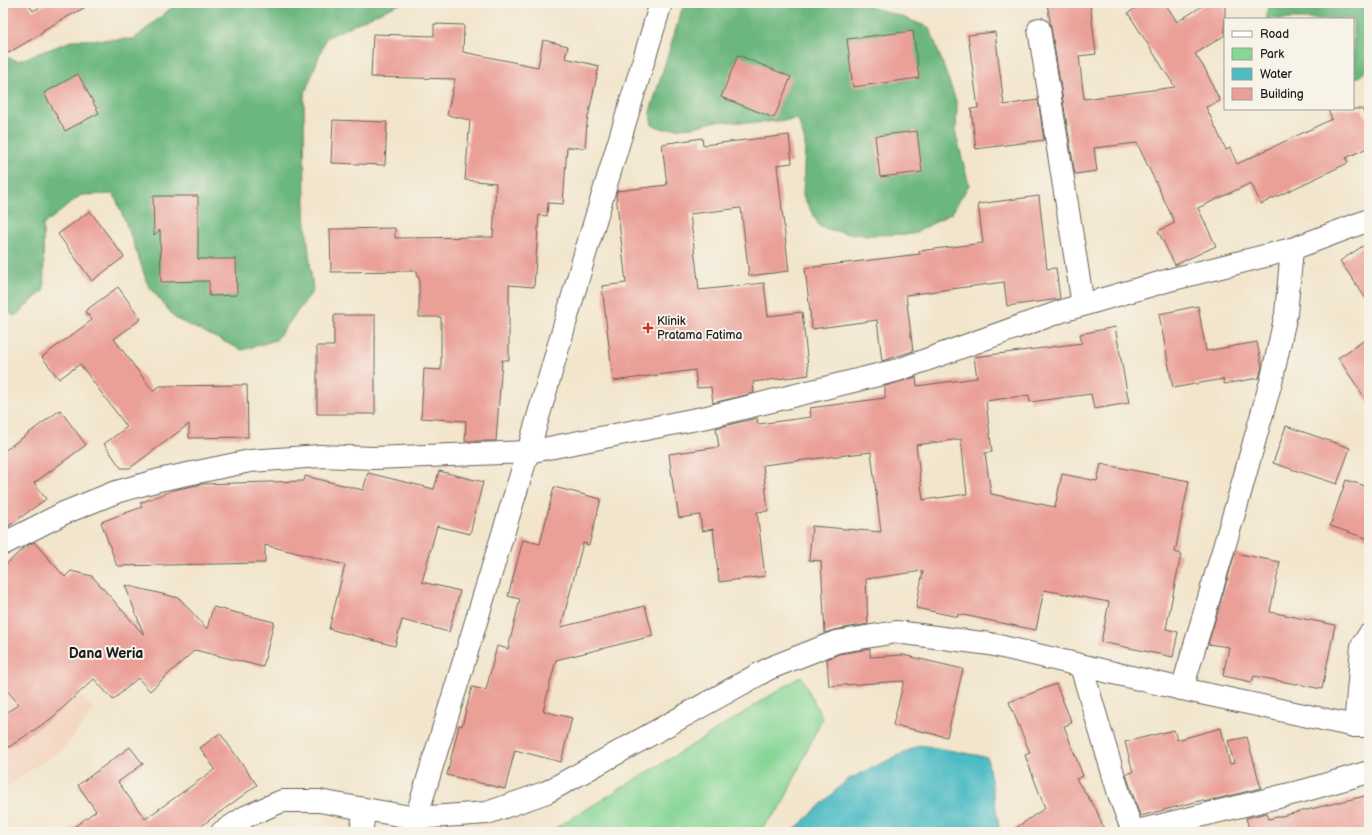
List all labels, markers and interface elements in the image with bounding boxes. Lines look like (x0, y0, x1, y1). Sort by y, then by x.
legend (1224, 18, 1354, 110)
text: Road (1260, 27, 1289, 42)
text: Park (1260, 47, 1284, 62)
text: Water (1260, 67, 1292, 82)
text: Building (1260, 87, 1304, 102)
place label: Klinik Pratama Fatima (657, 314, 743, 343)
marker: Klinik Pratama Fatima (642, 322, 654, 334)
district label: Dana Weria (69, 645, 143, 662)

